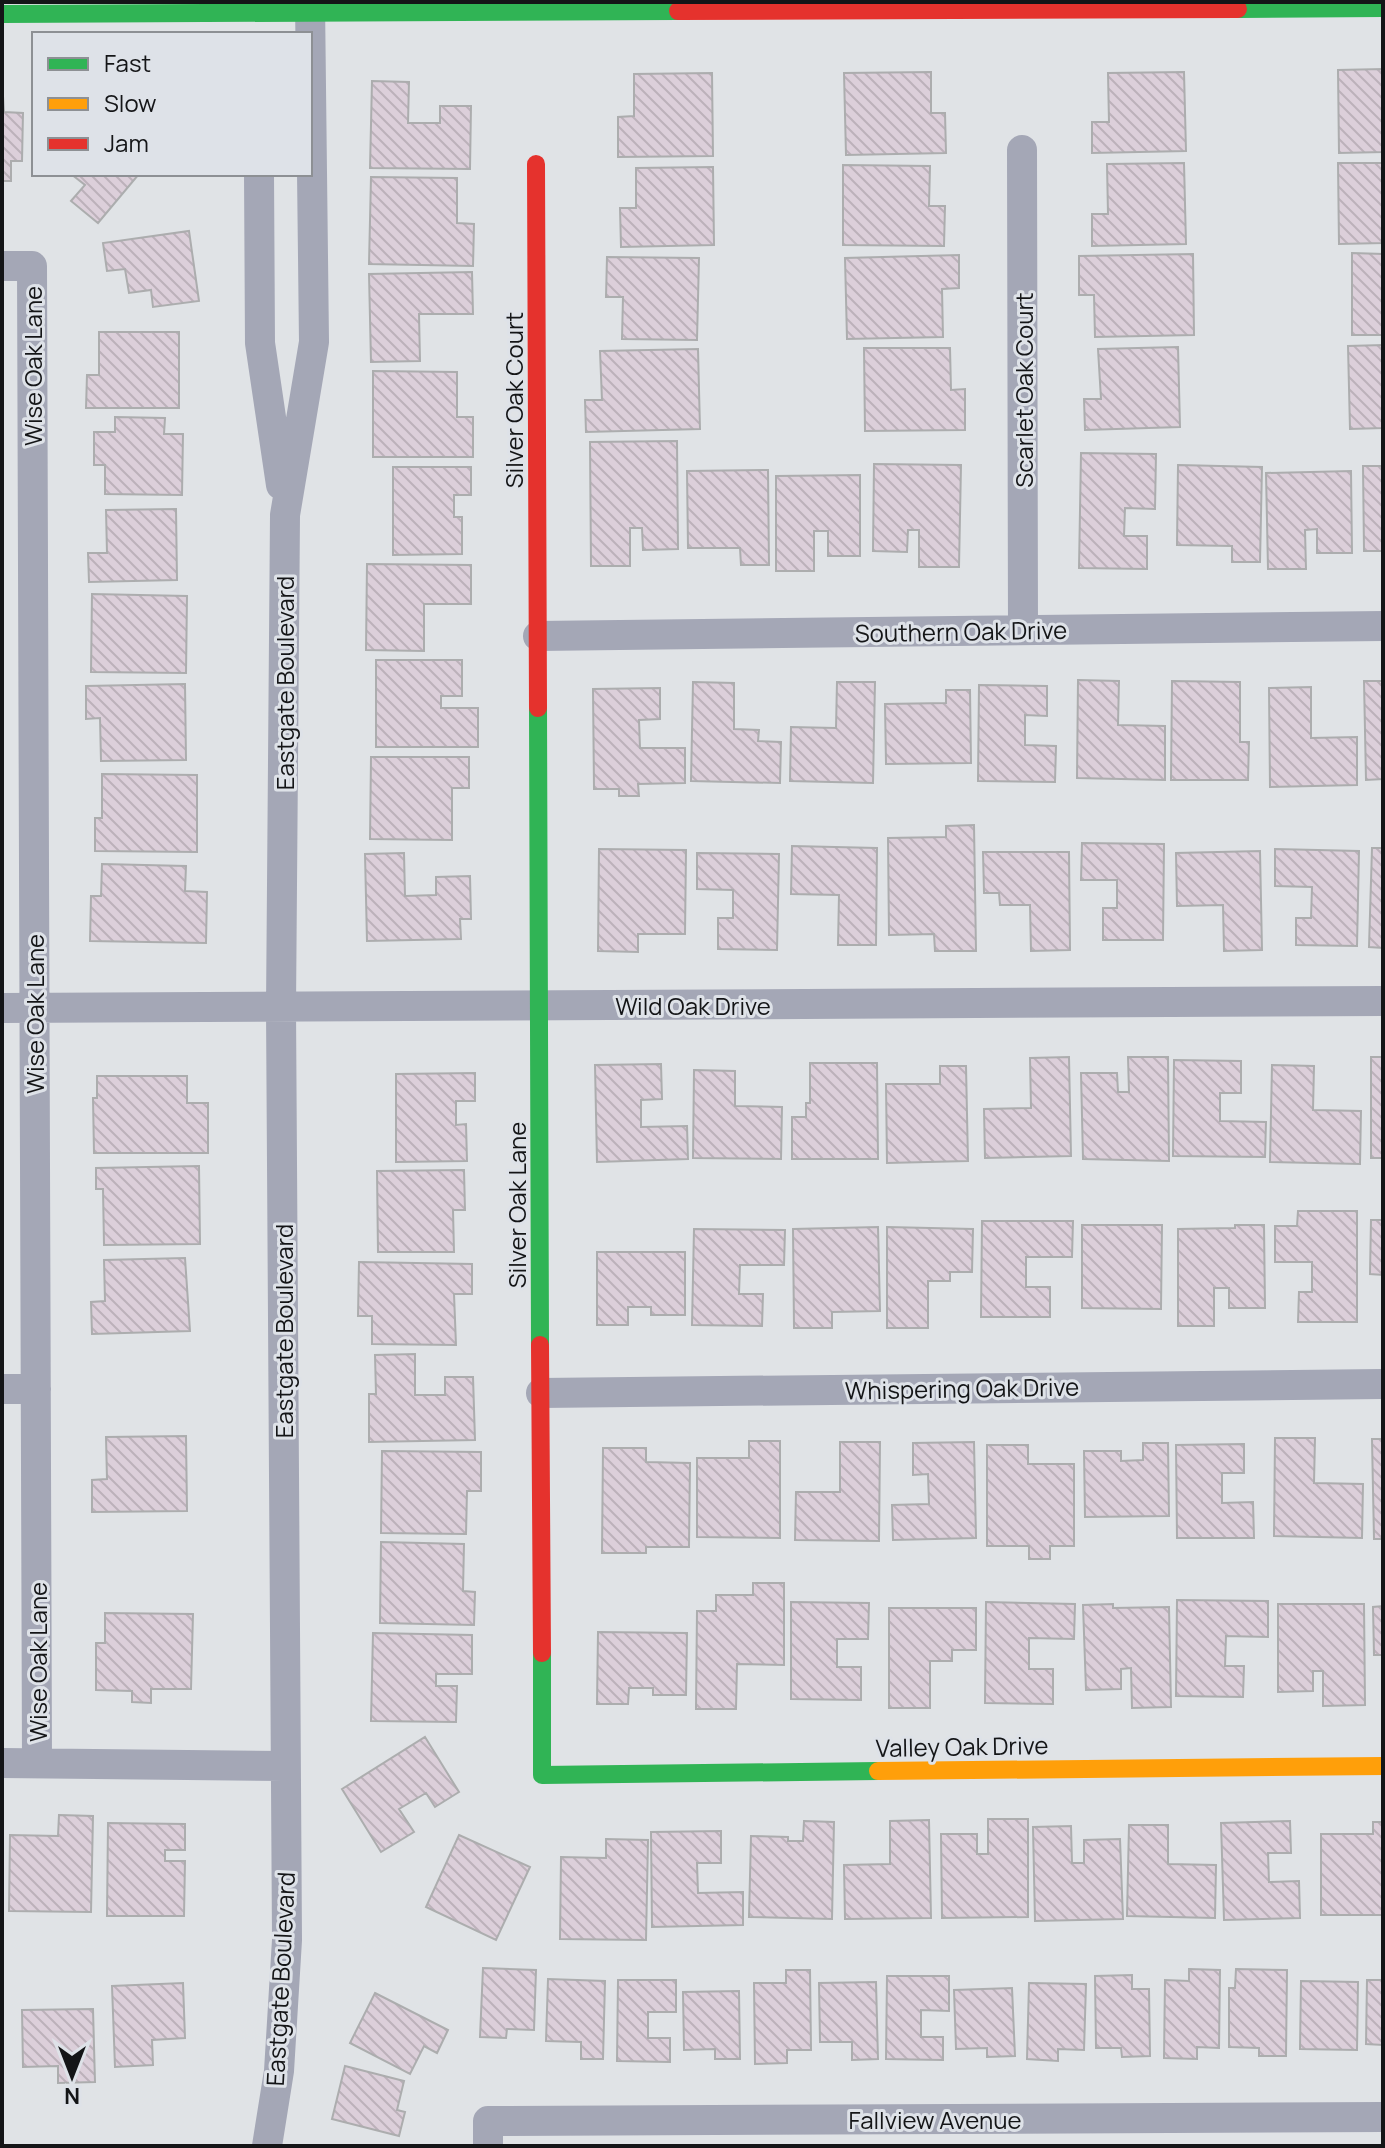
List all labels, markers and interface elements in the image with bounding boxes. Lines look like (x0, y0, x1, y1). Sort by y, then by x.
legend (32, 32, 312, 176)
text: Fast (104, 46, 151, 79)
text: Slow (104, 86, 157, 119)
text: Jam (104, 126, 149, 159)
street label: Wise Oak Lane (16, 286, 49, 446)
street label: Scarlet Oak Court (1007, 292, 1040, 488)
street label: Silver Oak Court (497, 312, 530, 488)
street label: Eastgate Boulevard (268, 576, 301, 790)
street label: Southern Oak Drive (855, 613, 1067, 649)
street label: Wise Oak Lane (18, 934, 51, 1094)
street label: Wild Oak Drive (615, 989, 771, 1022)
street label: Silver Oak Lane (500, 1122, 533, 1288)
street label: Eastgate Boulevard (267, 1224, 300, 1438)
street label: Whispering Oak Drive (845, 1369, 1079, 1407)
street label: Wise Oak Lane (21, 1582, 54, 1742)
street label: Valley Oak Drive (875, 1728, 1049, 1764)
street label: Eastgate Boulevard (258, 1871, 302, 2087)
north arrow (32, 2036, 112, 2116)
text: N (64, 2081, 80, 2111)
street label: Fallview Avenue (849, 2103, 1021, 2136)

